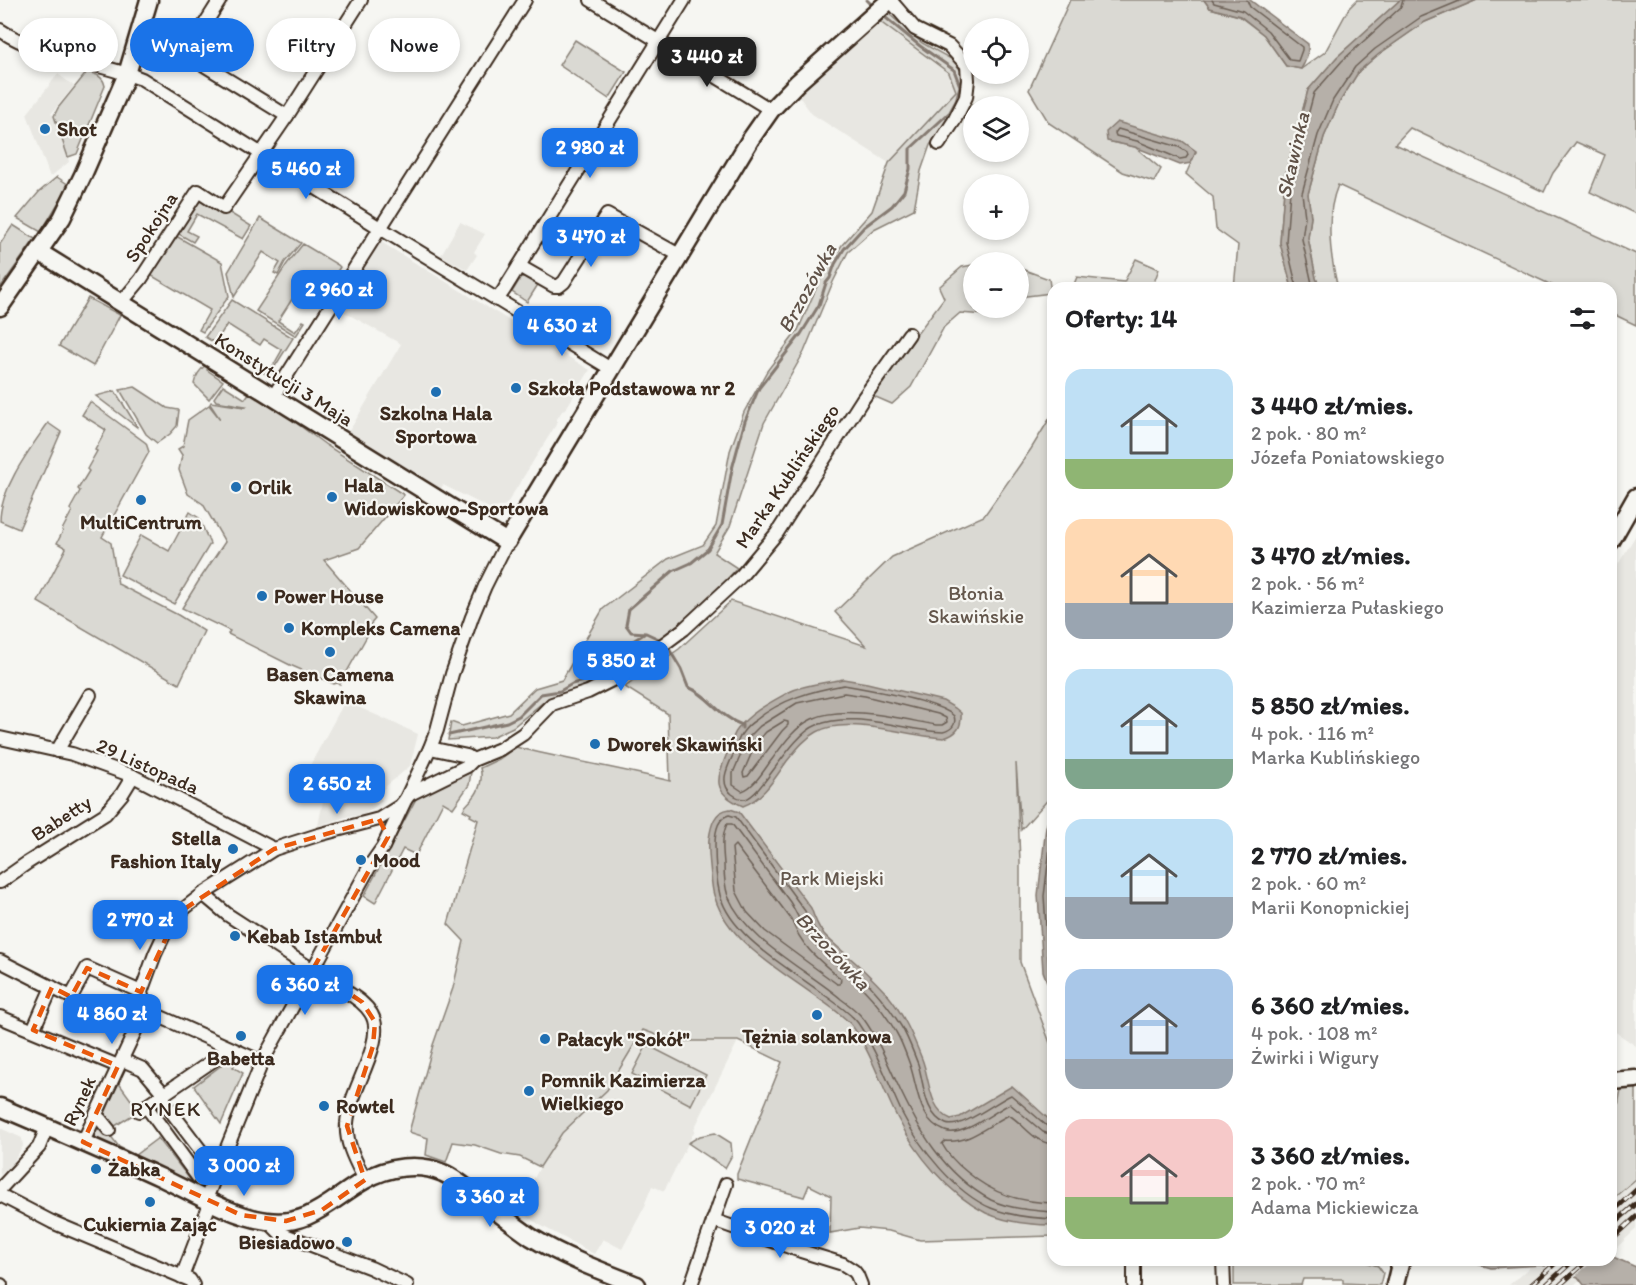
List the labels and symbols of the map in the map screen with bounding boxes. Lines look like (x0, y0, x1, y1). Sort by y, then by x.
pin: 3 440 zł (645, 37, 769, 88)
water label: Skawinka (1271, 110, 1314, 200)
place label: Shot (57, 117, 97, 141)
marker: Shot (38, 122, 52, 136)
pin: 2 980 zł (528, 128, 652, 179)
pin: 5 460 zł (244, 149, 368, 200)
street label: Spokojna (119, 187, 183, 267)
pin: 3 470 zł (529, 217, 653, 268)
water label: Brzozówka (772, 238, 842, 337)
pin: 2 960 zł (277, 270, 401, 321)
pin: 4 630 zł (500, 306, 624, 357)
street label: Konstytucji 3 Maja (210, 327, 358, 431)
place label: Szkoła Podstawowa nr 2 (528, 376, 736, 400)
marker: Szkoła Podstawowa nr 2 (509, 381, 523, 395)
marker: Szkolna Hala Sportowa (429, 385, 443, 399)
street label: Marka Kublińskiego (730, 399, 844, 553)
place label: Szkolna Hala Sportowa (380, 401, 493, 449)
place label: Hala Widowiskowo-Sportowa (344, 473, 549, 521)
place label: Orlik (248, 475, 292, 499)
marker: Orlik (229, 480, 243, 494)
marker: Hala Widowiskowo-Sportowa (325, 490, 339, 504)
marker: MultiCentrum (134, 493, 148, 507)
place label: MultiCentrum (80, 510, 202, 534)
park label: Błonia Skawińskie (928, 581, 1024, 628)
place label: Power House (274, 584, 384, 608)
marker: Power House (255, 589, 269, 603)
place label: Kompleks Camena (301, 616, 460, 641)
marker: Kompleks Camena (282, 621, 296, 635)
pin: 5 850 zł (559, 641, 683, 692)
marker: Basen Camena Skawina (323, 645, 337, 659)
place label: Basen Camena Skawina (266, 662, 394, 709)
place label: Dworek Skawiński (607, 732, 762, 756)
street label: 29 Listopada (93, 733, 203, 799)
marker: Dworek Skawiński (588, 737, 602, 751)
pin: 2 650 zł (275, 764, 399, 815)
street label: Babetty (26, 789, 96, 846)
place label: Stella Fashion Italy (110, 826, 222, 874)
marker: Stella Fashion Italy (226, 842, 240, 856)
place label: Mood (373, 848, 421, 872)
marker: Mood (354, 853, 368, 867)
park label: Park Miejski (780, 866, 884, 890)
pin: 2 770 zł (78, 900, 202, 951)
water label: Brzozówka (791, 906, 876, 996)
place label: Kebab Istambuł (247, 924, 382, 948)
marker: Kebab Istambuł (228, 929, 242, 943)
pin: 6 360 zł (243, 965, 367, 1016)
pin: 4 860 zł (50, 994, 174, 1045)
marker: Tężnia solankowa (810, 1008, 824, 1022)
place label: Tężnia solankowa (741, 1024, 892, 1049)
place label: Pałacyk "Sokół" (557, 1027, 690, 1052)
marker: Babetta (234, 1029, 248, 1043)
marker: Pałacyk "Sokół" (538, 1032, 552, 1046)
place label: Babetta (207, 1046, 276, 1070)
place label: Pomnik Kazimierza Wielkiego (541, 1068, 706, 1116)
street label: Rynek (57, 1072, 101, 1130)
marker: Pomnik Kazimierza Wielkiego (522, 1084, 536, 1098)
place label: Rowtel (336, 1094, 395, 1118)
district label: RYNEK (130, 1096, 202, 1121)
marker: Rowtel (317, 1099, 331, 1113)
pin: 3 000 zł (182, 1146, 306, 1197)
place label: Żabka (108, 1157, 160, 1181)
marker: Żabka (89, 1162, 103, 1176)
pin: 3 360 zł (428, 1177, 552, 1228)
marker: Cukiernia Zając (143, 1195, 157, 1209)
pin: 3 020 zł (718, 1208, 842, 1259)
place label: Cukiernia Zając (83, 1212, 217, 1237)
place label: Biesiadowo (238, 1230, 335, 1254)
marker: Biesiadowo (340, 1235, 354, 1249)

